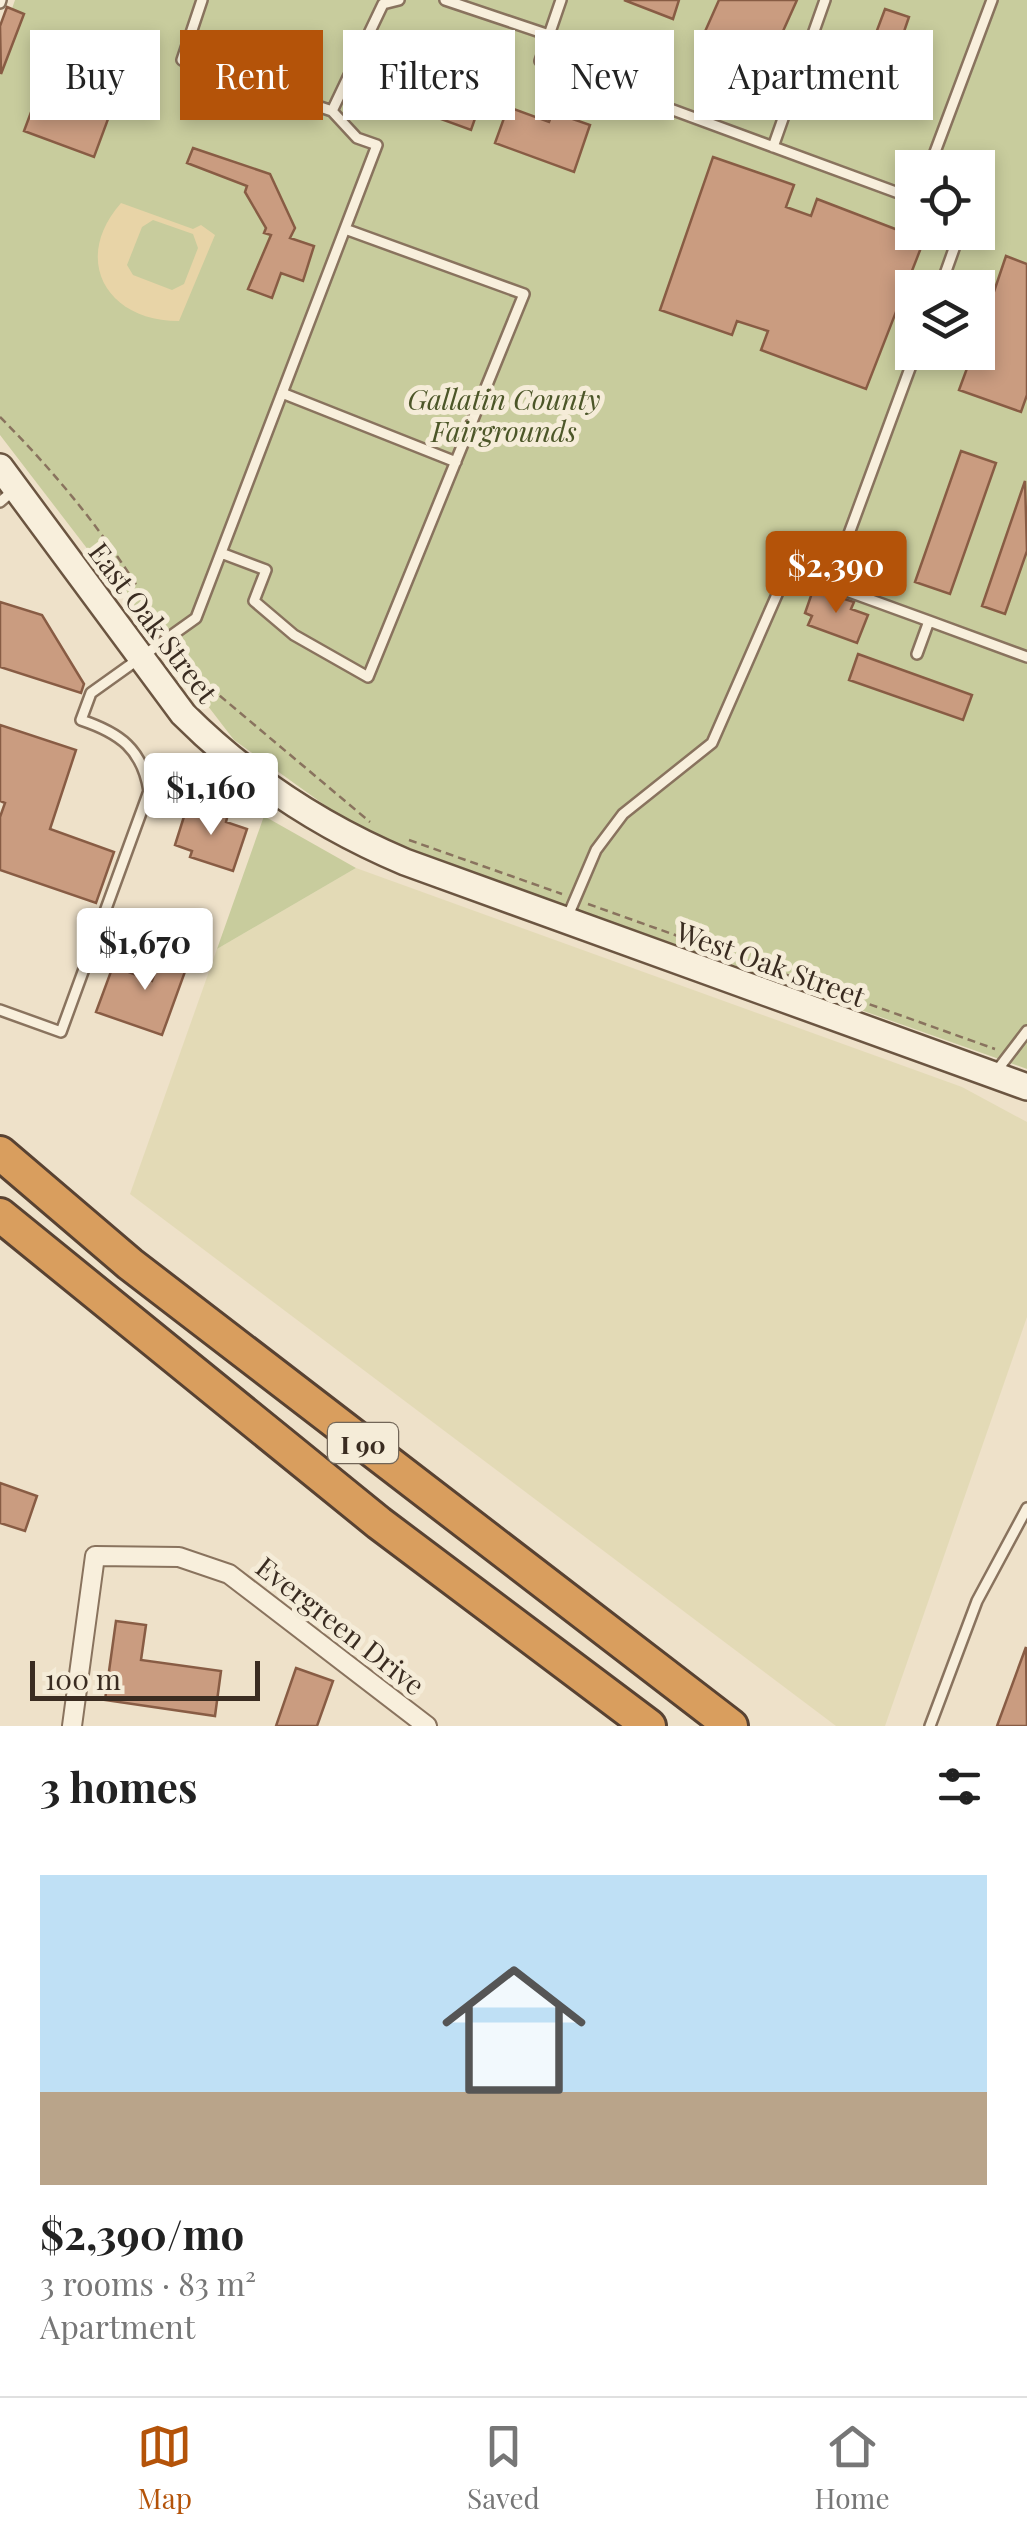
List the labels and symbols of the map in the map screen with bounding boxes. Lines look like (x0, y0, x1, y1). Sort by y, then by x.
park label: Gallatin County Fairgrounds (407, 380, 601, 449)
pin: $2,390 (755, 531, 917, 616)
street label: East Oak Street (81, 534, 227, 711)
pin: $1,160 (130, 753, 292, 838)
pin: $1,670 (64, 908, 226, 993)
street label: West Oak Street (671, 911, 872, 1015)
road number: I 90 (328, 1423, 398, 1463)
street label: Evergreen Drive (249, 1548, 433, 1702)
scale bar (30, 1656, 260, 1700)

